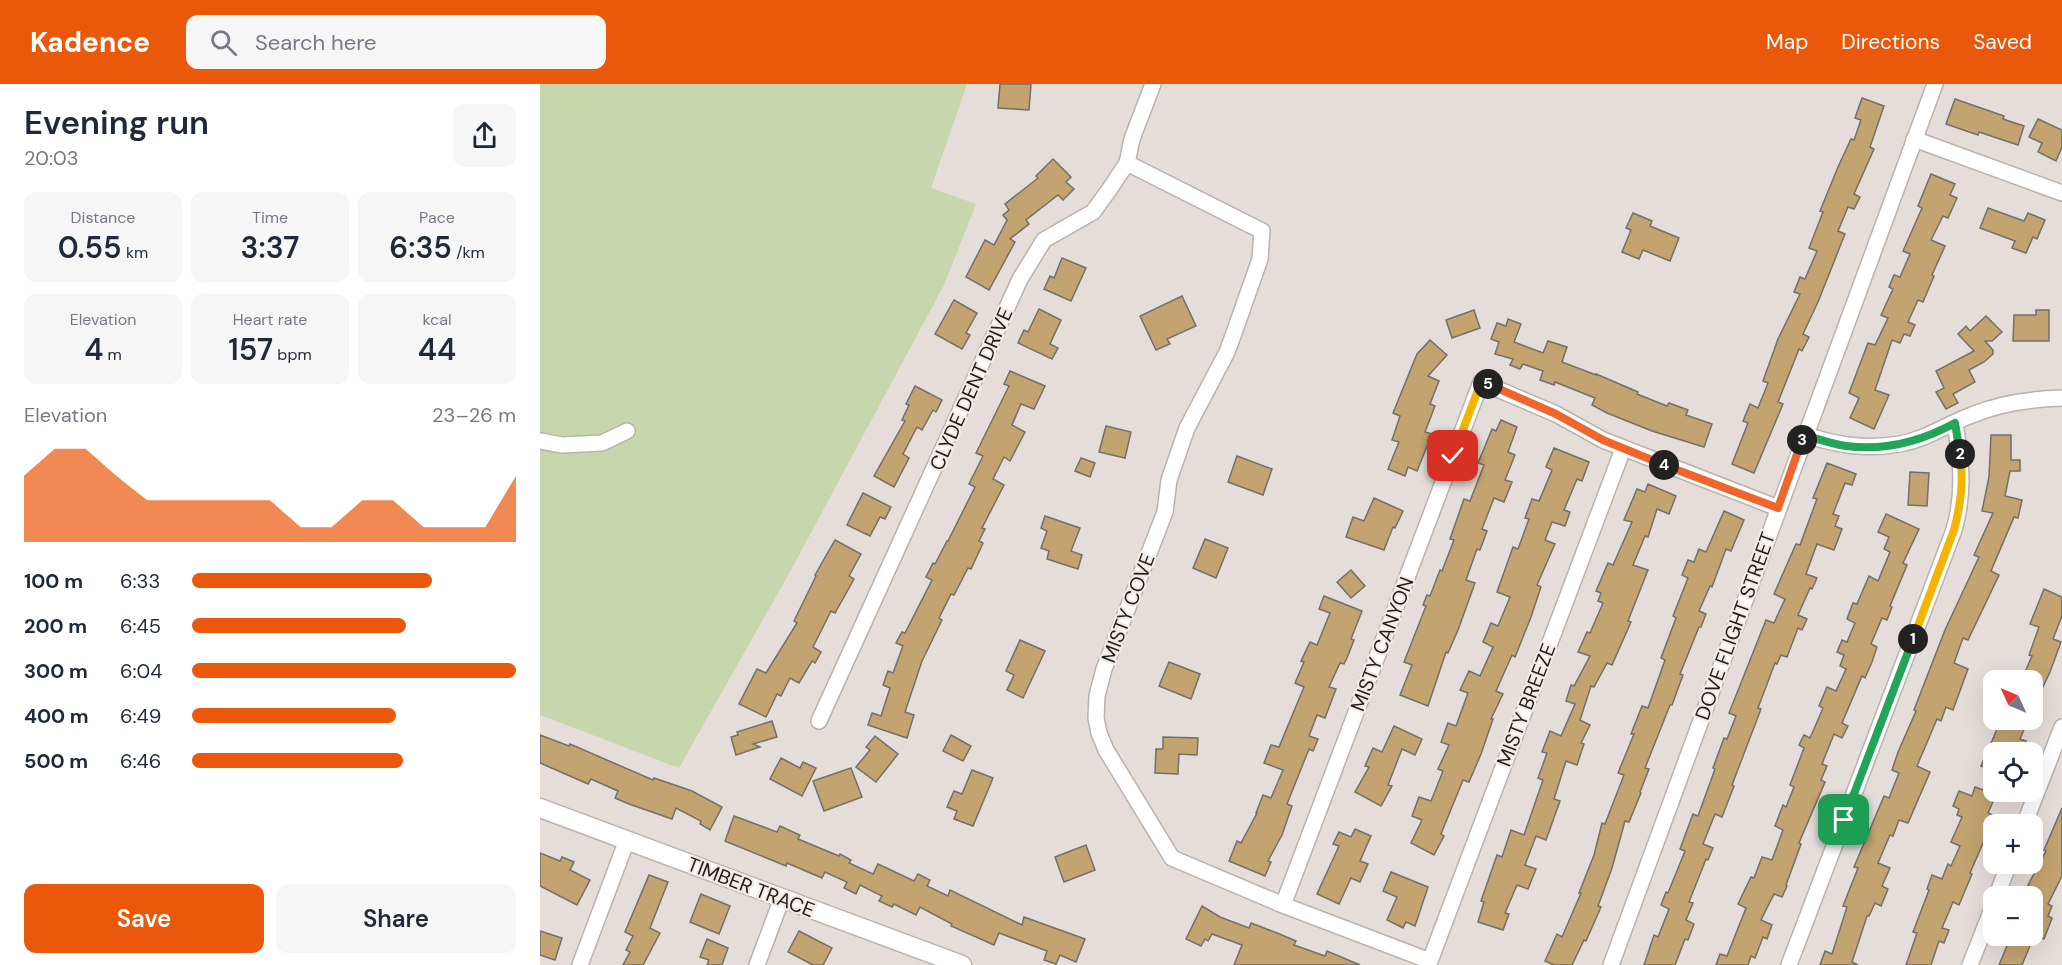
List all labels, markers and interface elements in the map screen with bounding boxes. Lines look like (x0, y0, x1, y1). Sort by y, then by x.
search box (186, 15, 606, 69)
text: Kadence (30, 24, 150, 61)
icon: search (207, 26, 240, 59)
text: Search here (255, 28, 376, 57)
text: Map (1766, 28, 1808, 56)
text: Directions (1841, 28, 1940, 56)
text: Saved (1973, 28, 2032, 56)
text: Evening run (24, 101, 209, 144)
button: share (453, 104, 516, 167)
text: 20:03 (24, 145, 79, 171)
text: Distance (71, 207, 135, 228)
text: Time (252, 207, 288, 228)
text: Pace (419, 207, 455, 228)
text: 0.55 (58, 228, 122, 267)
text: 3:37 (241, 228, 299, 267)
text: 6:35 (389, 228, 452, 267)
text: km (122, 242, 148, 263)
text: /km (452, 242, 485, 263)
street label: CLYDE DENT DRIVE (923, 304, 1019, 474)
text: Elevation (70, 309, 136, 330)
text: Heart rate (233, 309, 307, 330)
text: kcal (423, 309, 451, 330)
text: 4 (84, 330, 103, 369)
text: 157 (228, 330, 273, 369)
text: 44 (418, 330, 456, 369)
text: m (103, 344, 122, 365)
text: bpm (273, 344, 312, 365)
pin: 5 (1473, 369, 1503, 399)
text: 5 (1483, 373, 1493, 394)
text: Elevation (24, 402, 107, 428)
text: 23–26 m (432, 402, 516, 428)
pin: 3 (1787, 425, 1817, 455)
text: 3 (1797, 429, 1807, 450)
pin (1427, 430, 1478, 481)
icon: check (1436, 439, 1469, 472)
pin: 2 (1945, 439, 1975, 469)
text: 2 (1955, 443, 1965, 464)
pin: 4 (1649, 450, 1679, 480)
text: 4 (1659, 454, 1669, 475)
street label: DOVE FLIGHT STREET (1689, 528, 1781, 724)
street label: MISTY COVE (1095, 550, 1161, 666)
text: 100 m (24, 568, 83, 594)
text: 6:33 (120, 568, 160, 594)
street label: MISTY CANYON (1344, 573, 1420, 715)
text: 200 m (24, 613, 87, 639)
text: 6:45 (120, 613, 161, 639)
pin: 1 (1898, 624, 1928, 654)
text: 1 (1910, 628, 1916, 649)
street label: MISTY BREEZE (1491, 640, 1561, 770)
text: 300 m (24, 658, 88, 684)
text: 6:04 (120, 658, 162, 684)
north arrow (1983, 670, 2043, 730)
map controls (1983, 670, 2043, 946)
text: 400 m (24, 703, 89, 729)
text: 6:49 (120, 703, 161, 729)
button: locate (1983, 742, 2043, 802)
text: 500 m (24, 748, 88, 774)
text: 6:46 (120, 748, 161, 774)
pin (1818, 794, 1869, 845)
icon: arrive (1827, 803, 1860, 836)
button: + (1983, 814, 2043, 874)
street label: TIMBER TRACE (684, 851, 818, 923)
button: Save (24, 884, 264, 953)
button: Share (276, 884, 516, 953)
button: − (1983, 886, 2043, 946)

